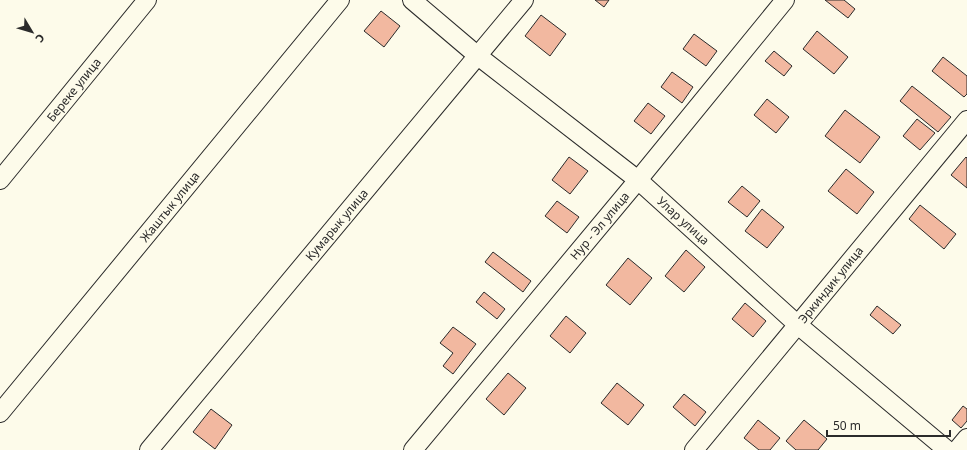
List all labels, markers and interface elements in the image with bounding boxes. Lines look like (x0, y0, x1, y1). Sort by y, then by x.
north arrow (12, 12, 52, 52)
text: С (32, 31, 48, 46)
street label: Береке улица (43, 54, 105, 125)
street label: Жаштык улица (136, 168, 203, 246)
street label: Кумарык улица (301, 185, 372, 264)
street label: Нур - Эл улица (566, 188, 633, 263)
street label: Улар улица (654, 193, 713, 249)
street label: Эркиндик улица (794, 243, 867, 327)
scale bar (827, 412, 950, 438)
text: 50 m (833, 417, 861, 434)

